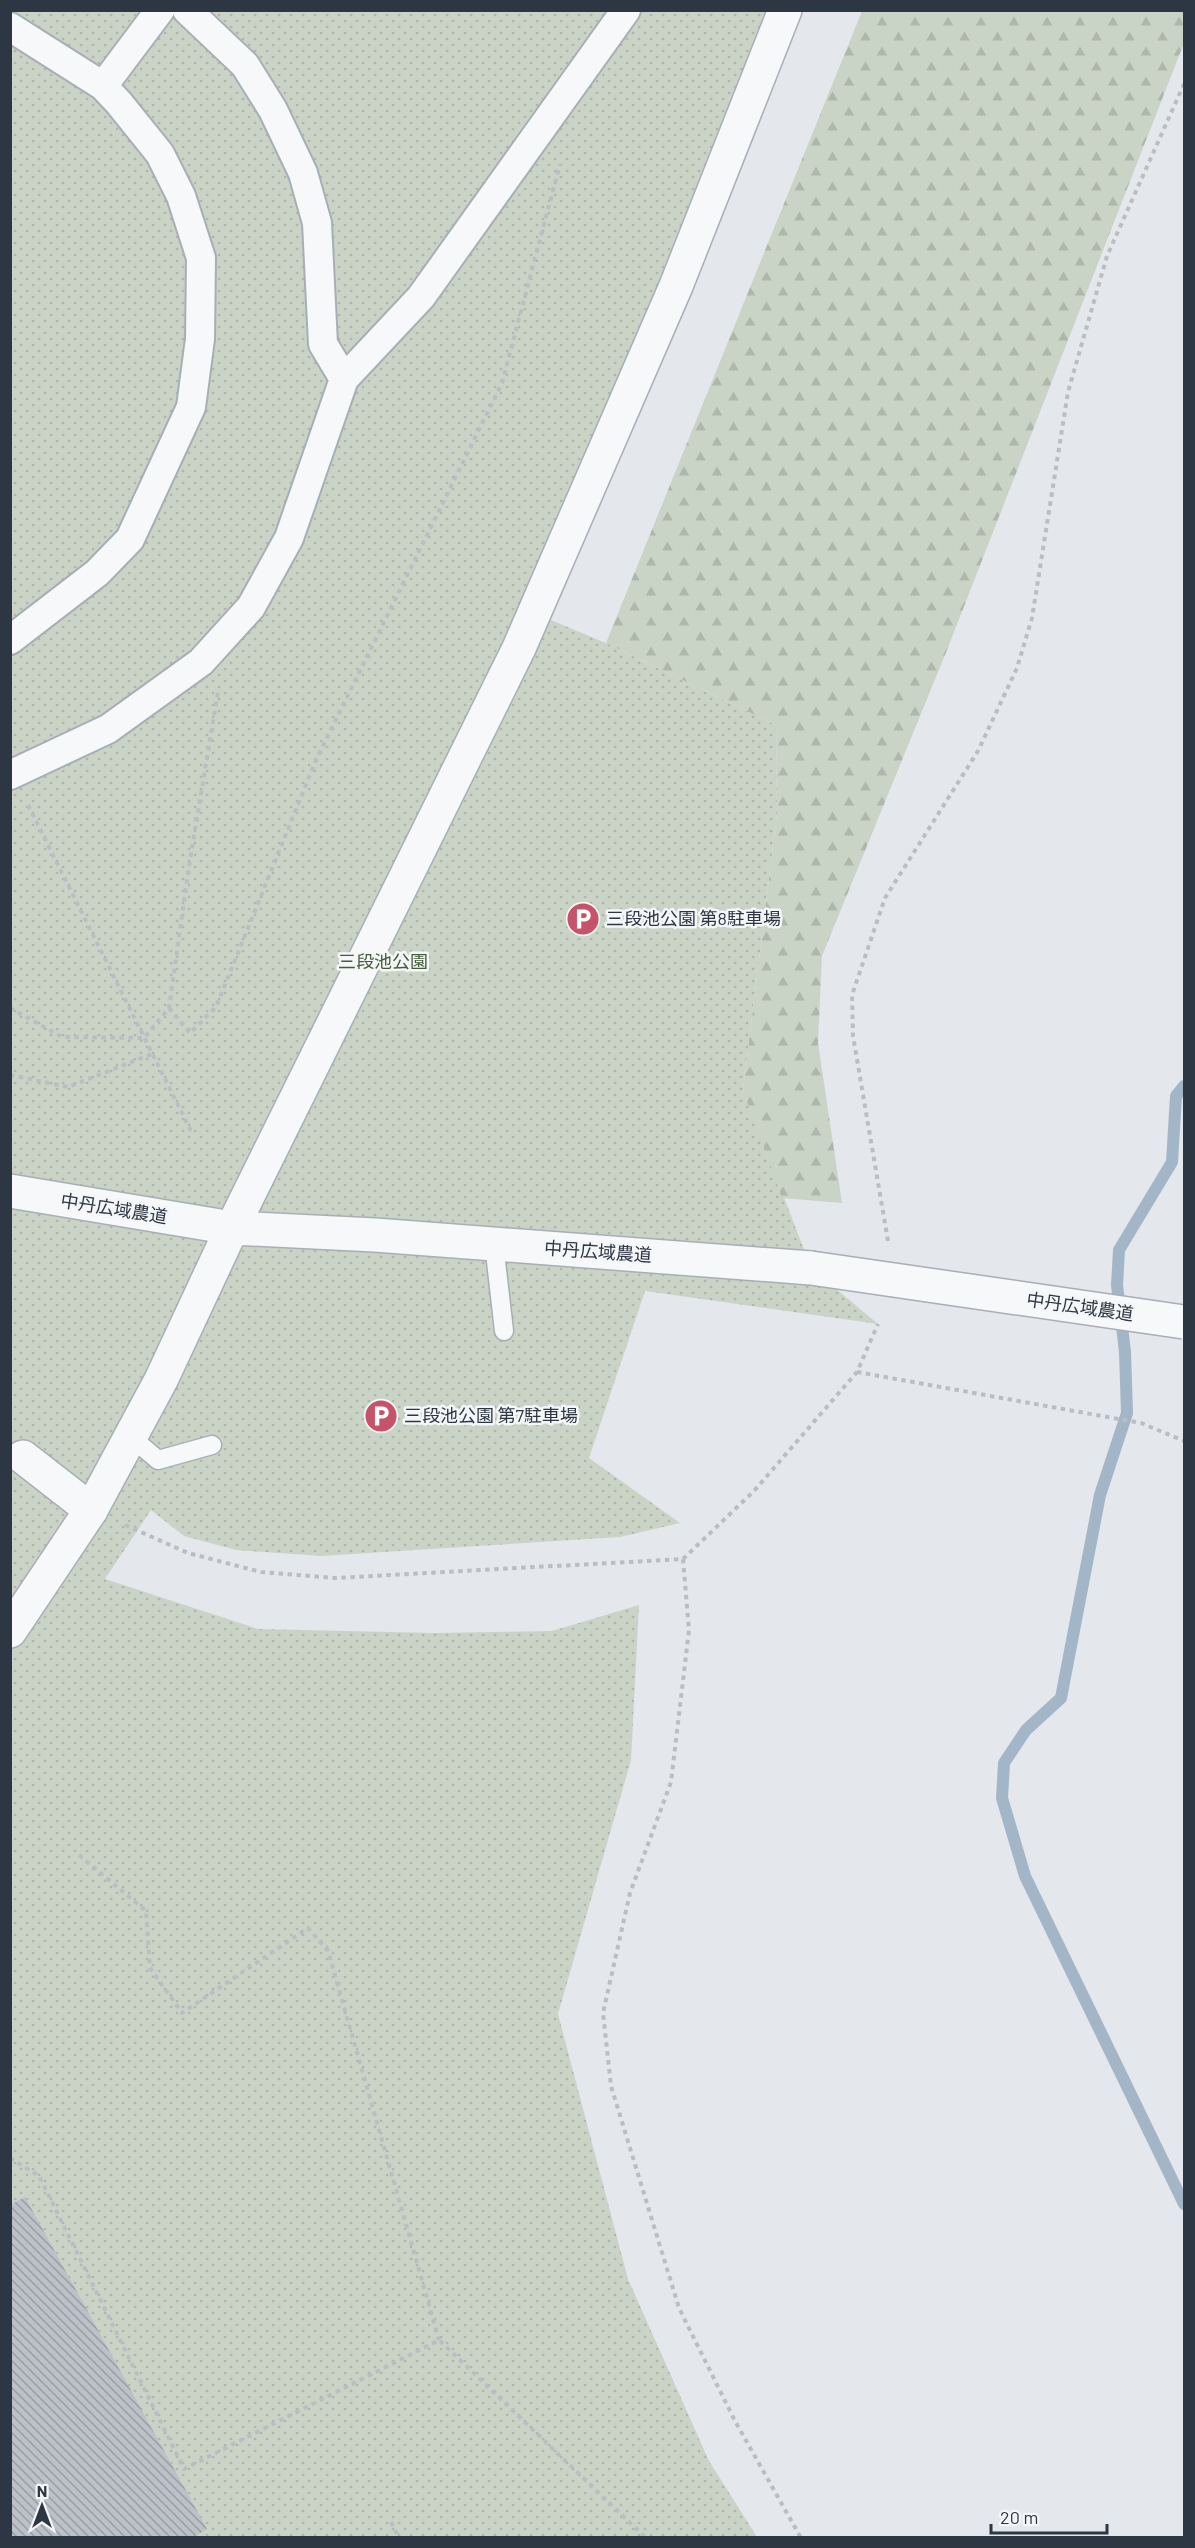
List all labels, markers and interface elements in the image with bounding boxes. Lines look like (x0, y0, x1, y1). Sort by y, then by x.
parking icon: 三段池公園 第8駐車場 (565, 901, 601, 937)
place label: 三段池公園 第8駐車場 (606, 907, 781, 929)
park label: 三段池公園 (338, 950, 428, 972)
street label: 中丹広域農道 (59, 1189, 169, 1227)
street label: 中丹広域農道 (543, 1236, 653, 1266)
street label: 中丹広域農道 (1025, 1288, 1135, 1324)
parking icon: 三段池公園 第7駐車場 (363, 1398, 399, 1434)
place label: 三段池公園 第7駐車場 (404, 1404, 578, 1426)
north arrow (12, 2476, 72, 2536)
text: N (37, 2481, 47, 2500)
scale bar (991, 2497, 1106, 2535)
text: 20 m (1000, 2506, 1038, 2528)

